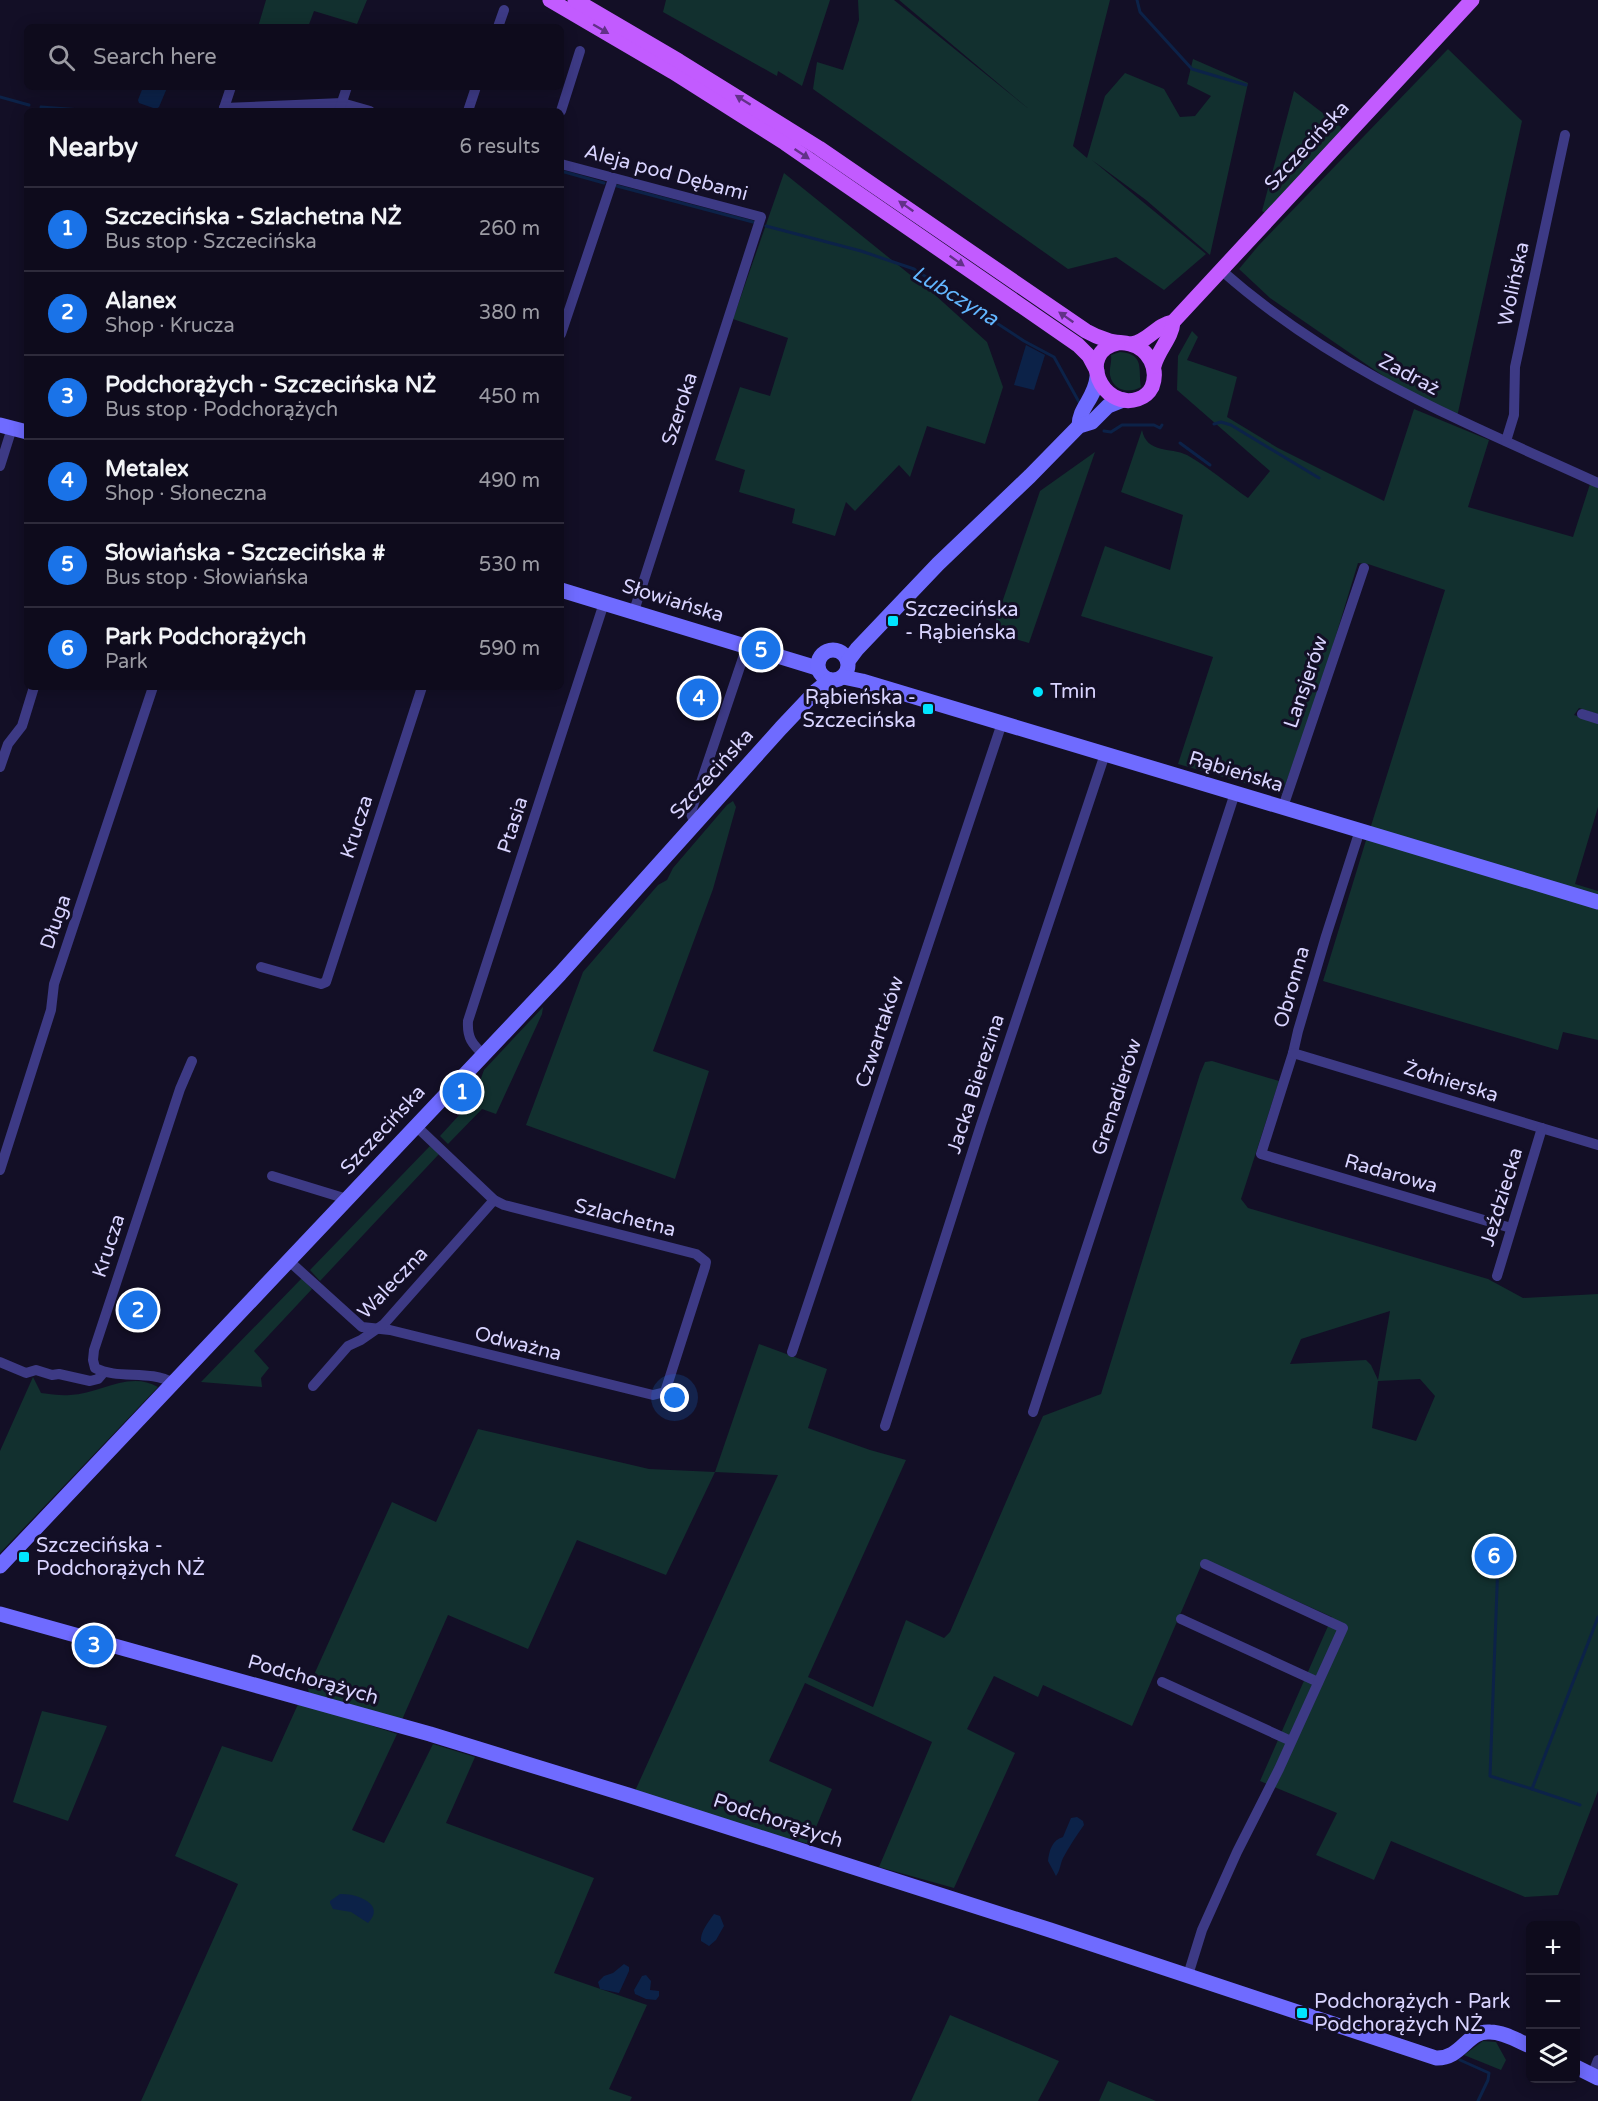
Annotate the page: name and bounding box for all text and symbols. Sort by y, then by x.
search box [24,24,564,90]
one-way arrow [593,24,609,35]
icon: search [45,41,78,74]
text: Search here [93,44,217,70]
one-way arrow [735,94,751,105]
street label: Szczecińska [1259,96,1355,196]
text: Nearby [48,132,138,163]
text: 6 results [460,135,540,159]
street label: Aleja pod Dębami [582,140,750,206]
one-way arrow [794,149,810,160]
one-way arrow [898,201,914,212]
text: Szczecińska - Szlachetna NŻ [105,204,402,230]
text: 1 [61,217,74,241]
text: 260 m [479,217,540,241]
text: Bus stop · Szczecińska [105,230,317,254]
street label: Wolińska [1493,240,1535,328]
one-way arrow [949,255,965,266]
water label: Lubczyna [908,261,1003,332]
text: Alanex [105,288,177,314]
text: 2 [61,301,74,325]
text: 380 m [479,301,540,325]
one-way arrow [1058,312,1074,323]
text: Shop · Krucza [105,314,235,338]
street label: Zadraż [1374,349,1444,401]
street label: Szeroka [657,370,703,448]
text: Podchorążych - Szczecińska NŻ [105,372,436,398]
text: 3 [61,385,74,409]
text: 450 m [479,385,540,409]
text: Bus stop · Podchorążych [105,398,338,422]
text: Metalex [105,456,189,482]
text: 4 [61,469,74,493]
text: 490 m [479,469,540,493]
text: Shop · Słoneczna [105,482,267,506]
text: Słowiańska - Szczecińska # [105,540,385,566]
text: 5 [61,553,74,577]
text: 530 m [479,553,540,577]
text: Bus stop · Słowiańska [105,566,308,590]
street label: Słowiańska [619,574,727,628]
place label: Szczecińska - Rąbieńska [905,598,1019,645]
marker: Szczecińska - Rąbieńska [886,614,900,628]
text: Park Podchorążych [105,624,306,650]
pin: 5 [742,628,780,672]
street label: Lansjerów [1279,632,1333,731]
text: 6 [61,637,74,661]
text: 590 m [479,637,540,661]
text: Park [105,650,148,674]
pin: 4 [680,676,718,720]
place label: Tmin [1050,680,1097,704]
marker: Tmin [1031,685,1045,699]
place label: Rąbieńska - Szczecińska [802,686,916,733]
marker: Rąbieńska - Szczecińska [921,702,935,716]
street label: Szczecińska [665,724,759,824]
street label: Rąbieńska [1186,746,1286,798]
street label: Krucza [336,792,378,862]
street label: Ptasia [493,794,533,856]
street label: Długa [35,892,77,952]
street label: Obronna [1269,943,1315,1031]
street label: Czwartaków [851,973,909,1091]
street label: Jacka Bierezina [942,1011,1010,1157]
street label: Grenadierów [1087,1035,1147,1158]
street label: Żołnierska [1401,1056,1501,1108]
pin: 1 [442,1070,482,1114]
street label: Szczecińska [335,1080,431,1180]
street label: Jeździecka [1476,1145,1528,1249]
street label: Radarowa [1342,1149,1440,1199]
street label: Szlachetna [572,1194,678,1242]
street label: Krucza [88,1211,130,1281]
street label: Waleczna [353,1242,433,1324]
pin: 2 [118,1288,158,1332]
street label: Odważna [472,1322,564,1366]
your location [660,1383,689,1412]
place label: Szczecińska - Podchorążych NŻ [36,1534,205,1581]
pin: 6 [1474,1534,1514,1578]
marker: Szczecińska - Podchorążych NŻ [17,1550,31,1564]
pin: 3 [74,1622,113,1668]
street label: Podchorążych [245,1650,381,1710]
street label: Podchorążych [710,1789,846,1853]
map controls [1526,1921,1580,2083]
button: + [1526,1921,1580,1975]
button: − [1526,1975,1580,2029]
place label: Podchorążych - Park Podchorążych NŻ [1314,1990,1510,2037]
marker: Podchorążych - Park Podchorążych NŻ [1295,2006,1309,2020]
button: layers [1526,2029,1580,2083]

